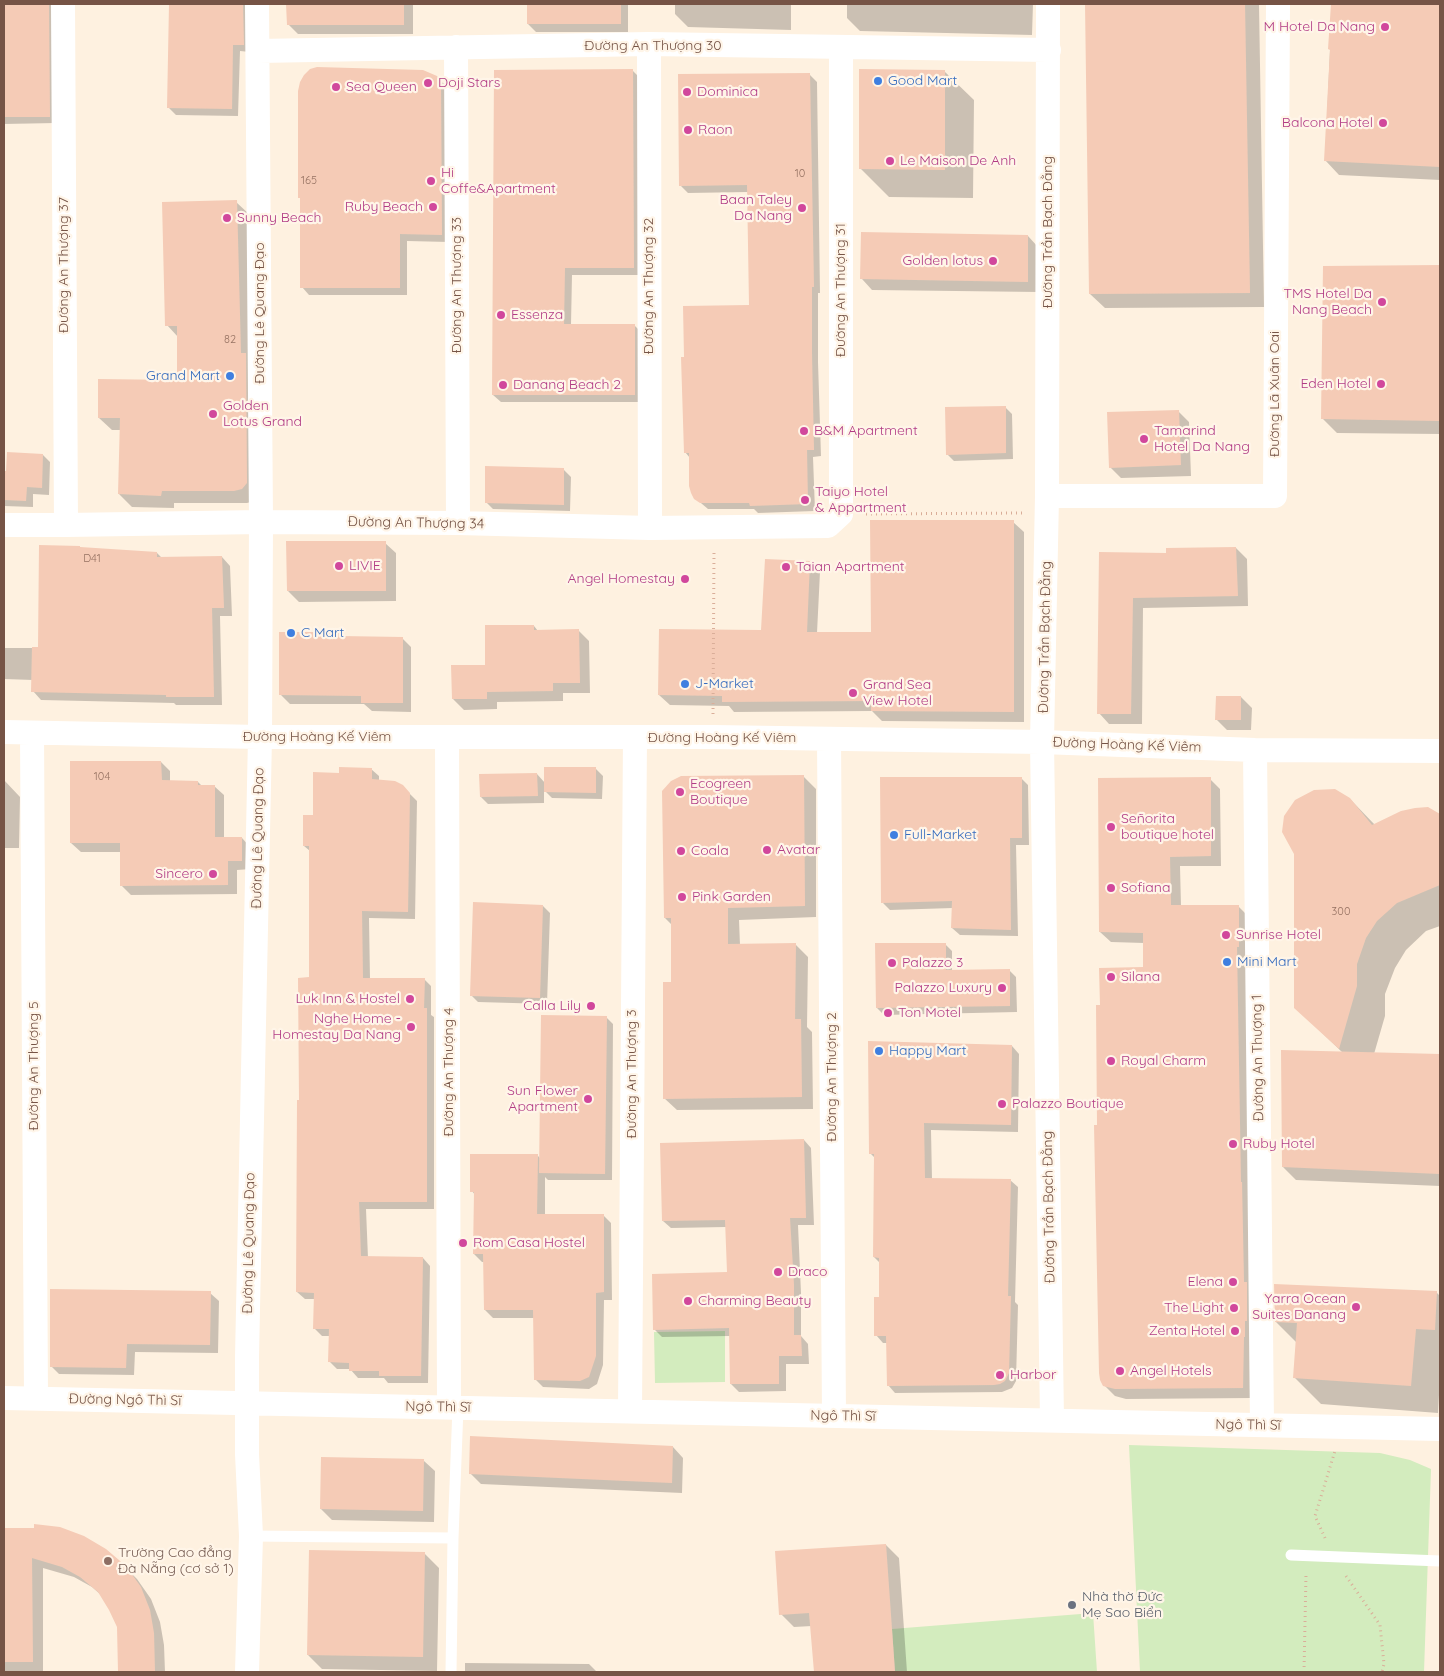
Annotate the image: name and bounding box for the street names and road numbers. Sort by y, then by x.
street label: Đường An Thượng 30 [584,38,722,54]
street label: Đường Trần Bạch Đằng [1040,156,1056,308]
street label: Đường An Thượng 37 [56,197,72,333]
street label: Đường An Thượng 33 [449,217,465,353]
street label: Đường An Thượng 32 [641,218,657,354]
street label: Đường An Thượng 31 [833,223,849,357]
street label: Đường Lê Quang Đạo [252,242,268,384]
street label: Đường Lã Xuân Oai [1267,331,1283,457]
street label: Đường An Thượng 34 [348,513,484,533]
street label: Đường Trần Bạch Đằng [1035,561,1055,713]
street label: Đường Hoàng Kế Viêm [243,729,391,745]
street label: Đường Hoàng Kế Viêm [648,730,796,746]
street label: Đường Hoàng Kế Viêm [1052,734,1202,756]
street label: Đường Lê Quang Đạo [248,767,268,909]
street label: Đường An Thượng 1 [1248,994,1268,1122]
street label: Đường An Thượng 5 [26,1001,42,1131]
street label: Đường An Thượng 4 [441,1008,457,1136]
street label: Đường An Thượng 3 [624,1010,640,1138]
street label: Đường An Thượng 2 [824,1012,840,1142]
street label: Đường Trần Bạch Đằng [1039,1131,1059,1283]
street label: Đường Lê Quang Đạo [239,1172,259,1314]
street label: Đường Ngô Thì Sĩ [69,1391,181,1409]
street label: Ngô Thì Sĩ [405,1398,471,1416]
street label: Ngô Thì Sĩ [810,1407,876,1425]
street label: Ngô Thì Sĩ [1215,1416,1281,1434]

